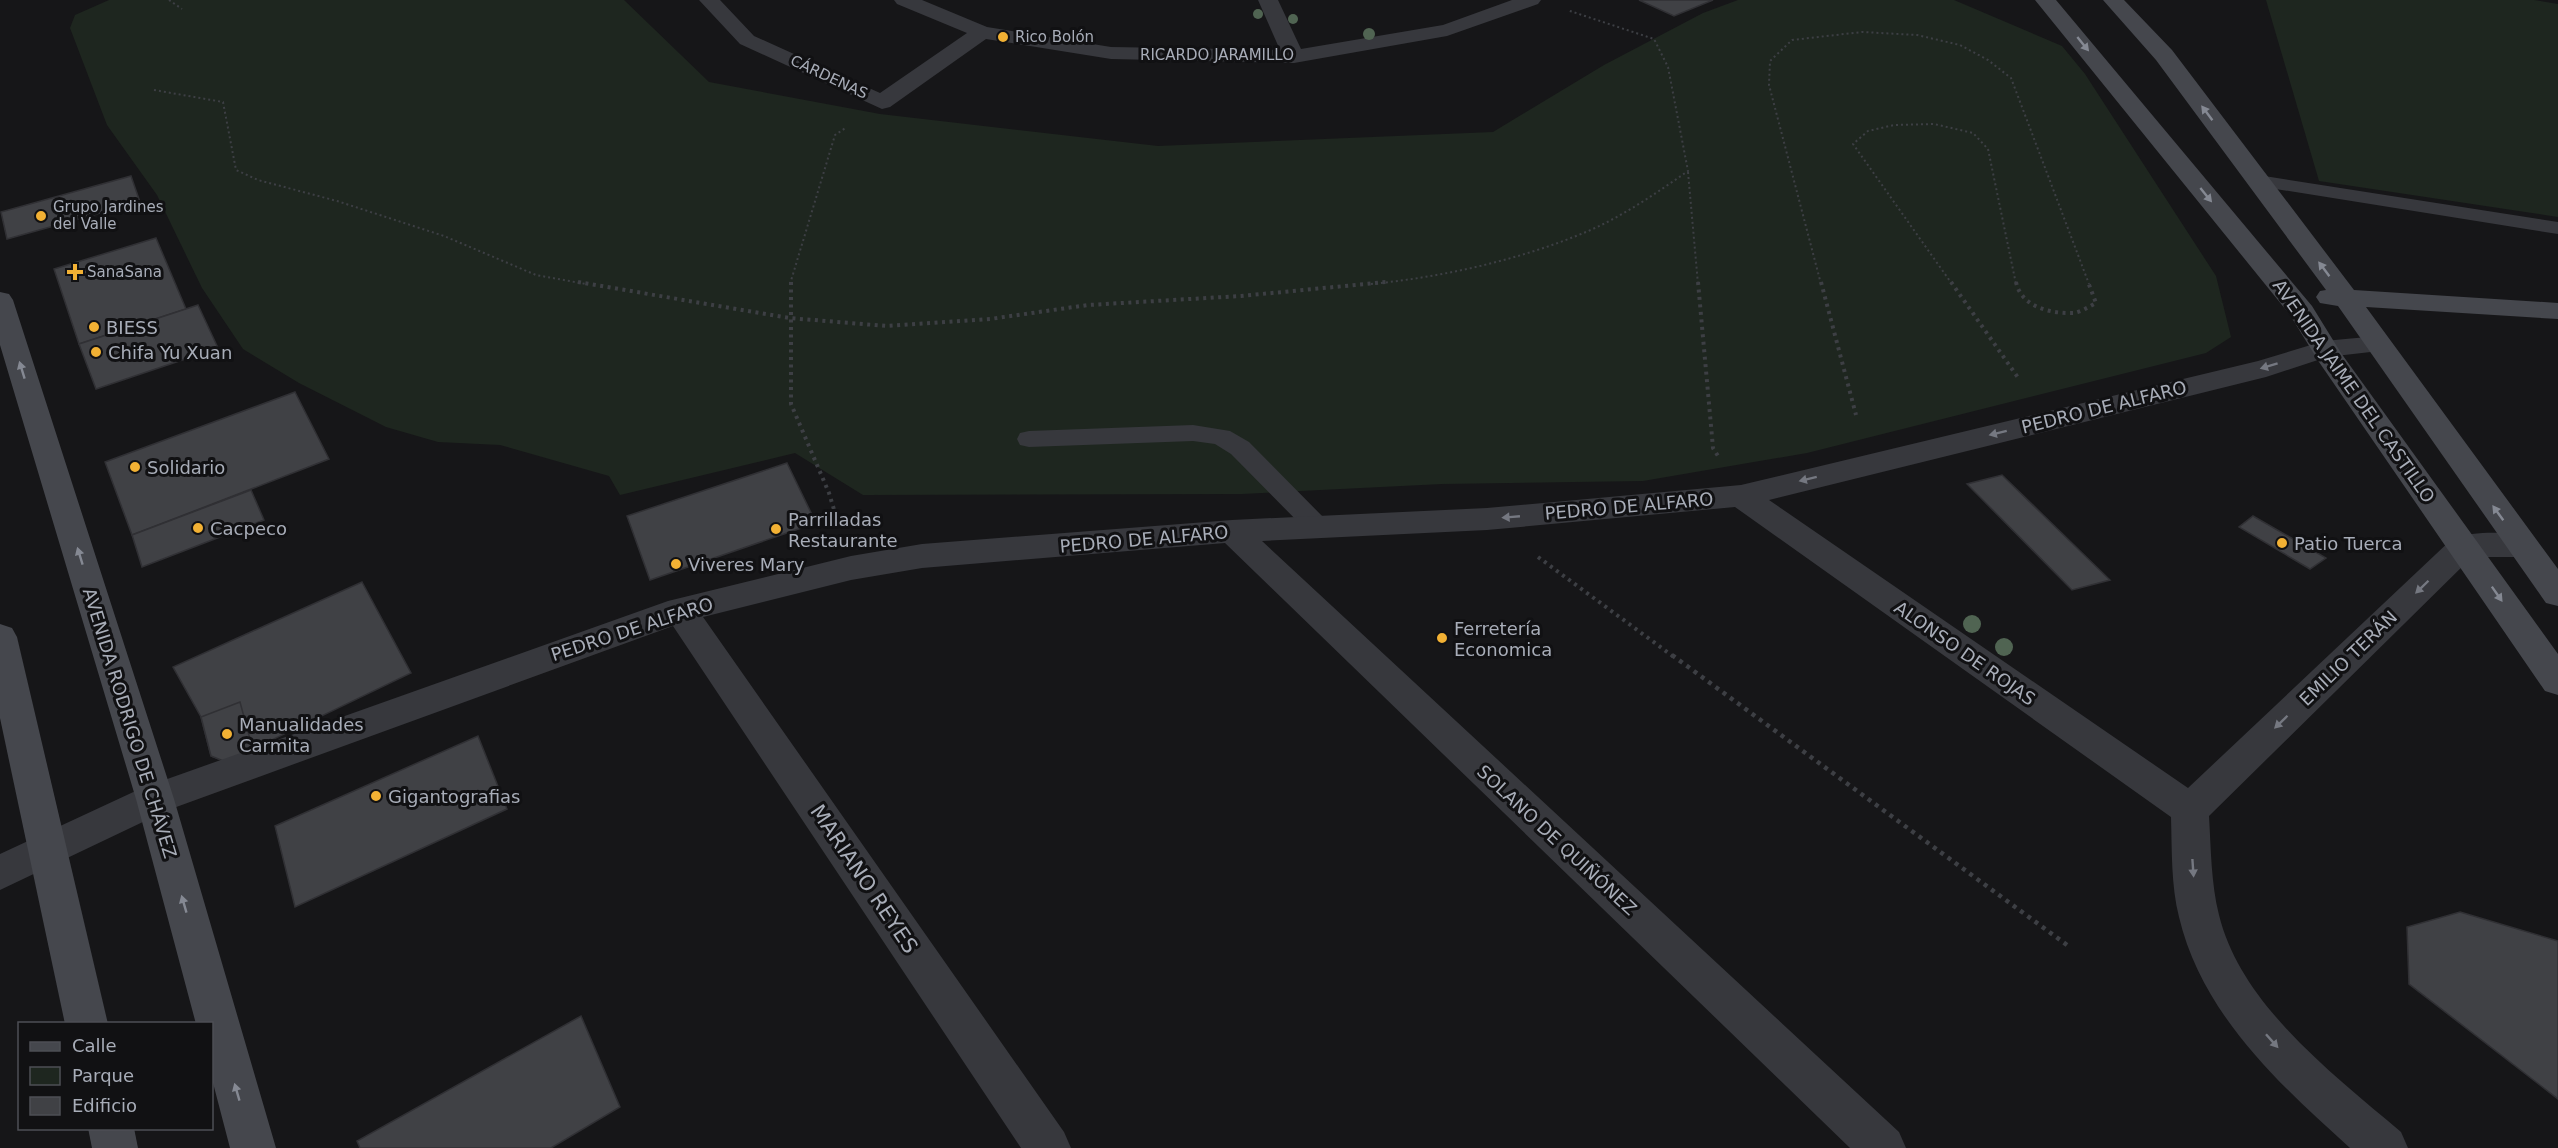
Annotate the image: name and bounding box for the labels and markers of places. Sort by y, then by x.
place label: Rico Bolón [1015,28,1094,46]
marker: Rico Bolón [996,30,1010,44]
place label: Grupo Jardines del Valle [53,198,164,233]
marker: Grupo Jardines del Valle [34,209,48,223]
place label: SanaSana [87,263,162,281]
marker: SanaSana [68,265,82,279]
place label: BIESS [106,317,158,338]
marker: BIESS [87,320,101,334]
place label: Chifa Yu Xuan [108,342,232,363]
marker: Chifa Yu Xuan [89,345,103,359]
place label: Solidario [147,457,225,478]
marker: Solidario [128,460,142,474]
place label: Parrilladas Restaurante [788,509,898,551]
place label: Cacpeco [210,518,287,539]
marker: Cacpeco [191,521,205,535]
marker: Parrilladas Restaurante [769,522,783,536]
place label: Patio Tuerca [2294,533,2403,554]
marker: Patio Tuerca [2275,536,2289,550]
place label: Viveres Mary [688,554,805,575]
marker: Viveres Mary [669,557,683,571]
place label: Ferretería Economica [1454,618,1552,660]
marker: Ferretería Economica [1435,631,1449,645]
place label: Manualidades Carmita [239,714,364,756]
marker: Manualidades Carmita [220,727,234,741]
place label: Gigantografias [388,786,521,807]
marker: Gigantografias [369,789,383,803]

